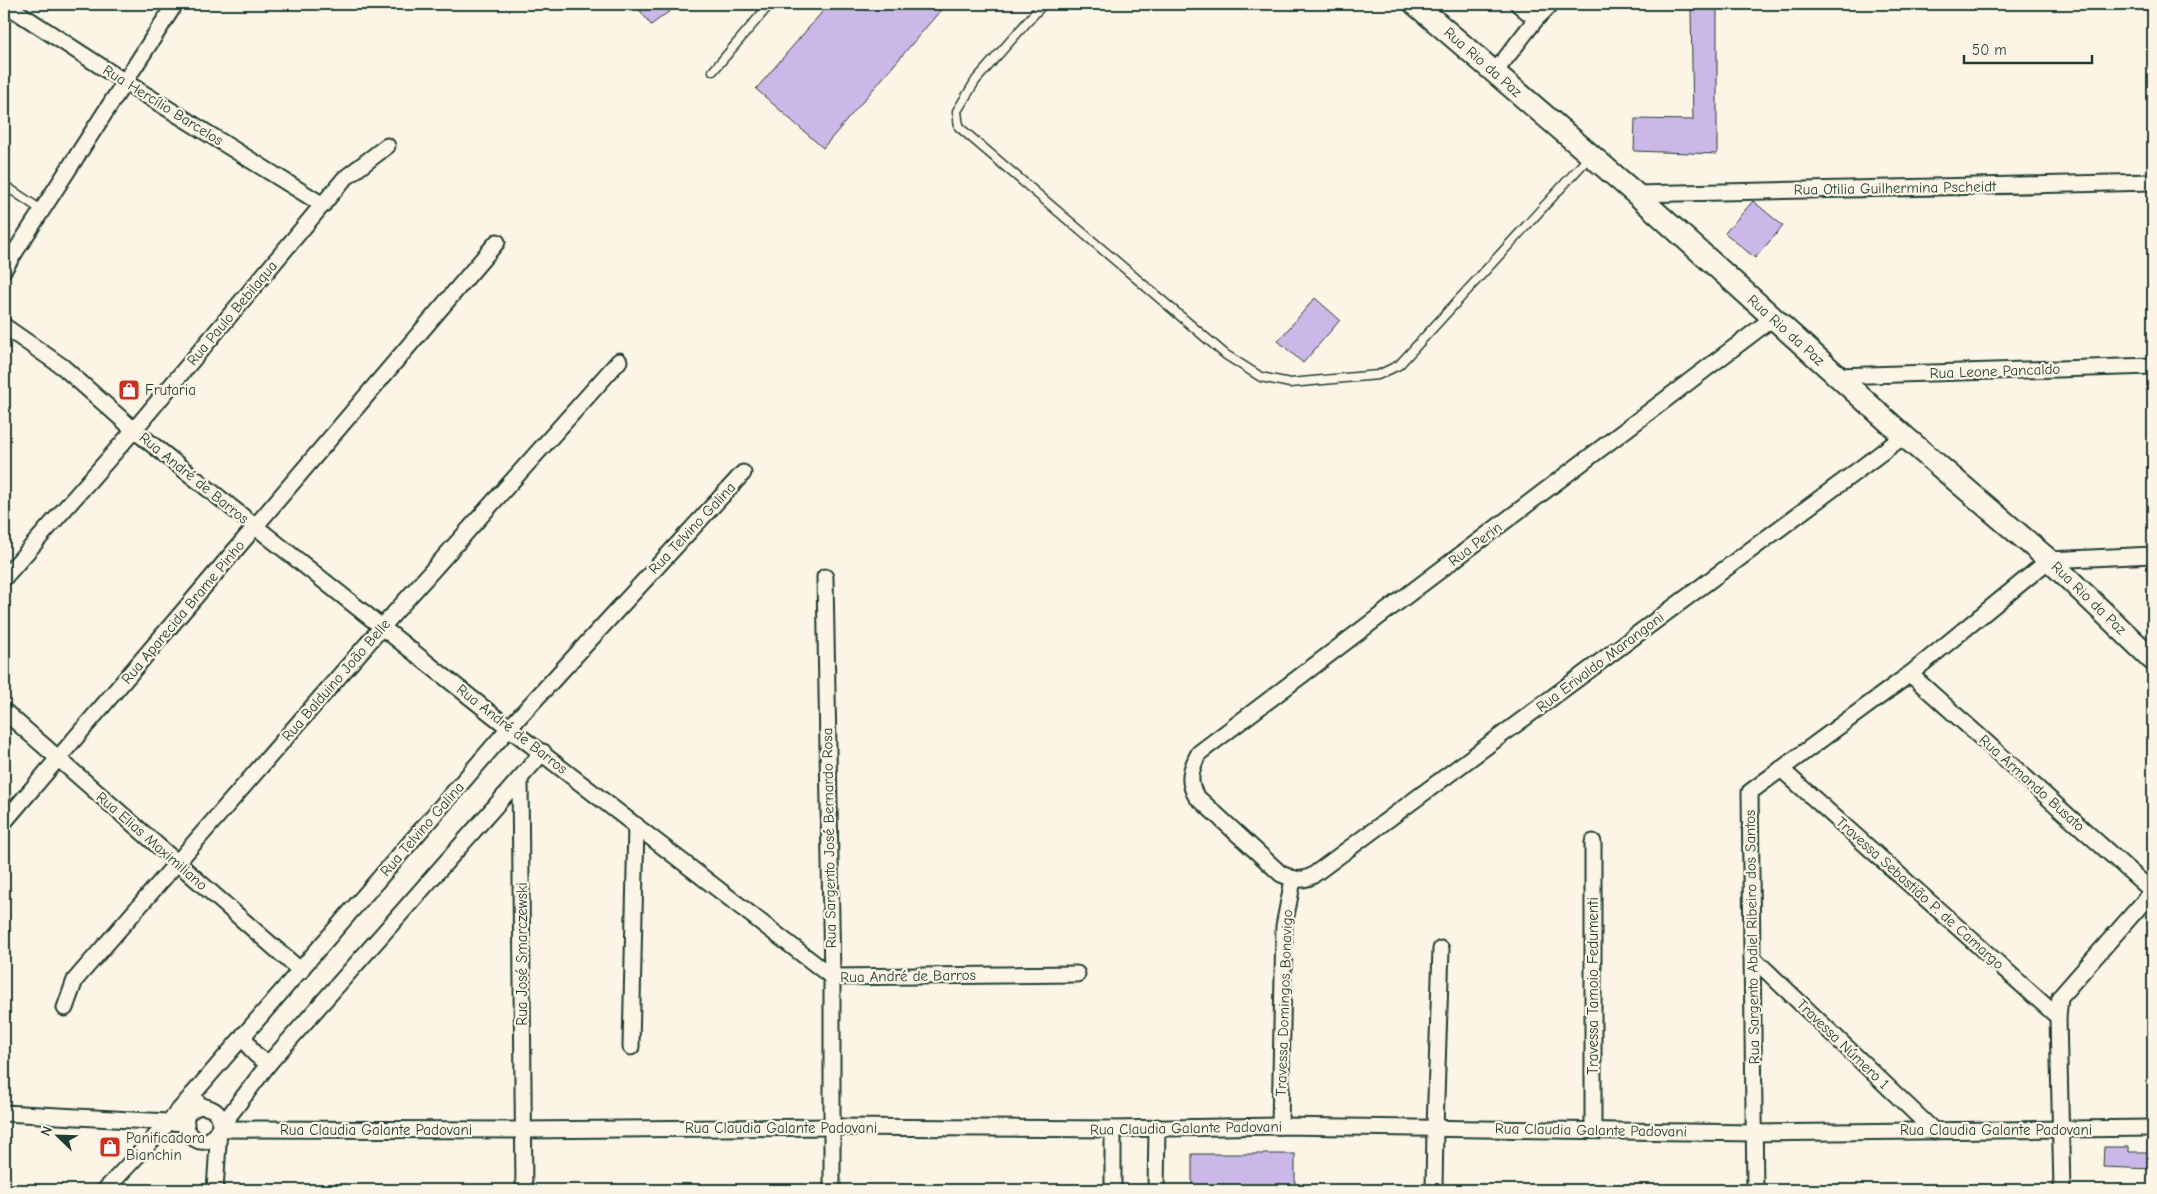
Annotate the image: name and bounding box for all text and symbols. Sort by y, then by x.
street label: Rua Rio da Paz [1440,23,1526,101]
scale bar [1964,32,2092,64]
text: 50 m [1972,41,2007,59]
street label: Rua Hercílio Barcelos [100,61,226,149]
street label: Rua Otilia Guilhermina Pscheidt [1794,177,1997,199]
street label: Rua Paulo Bebilaqua [183,257,281,369]
street label: Rua Rio da Paz [1744,291,1829,370]
street label: Rua Leone Pancaldo [1929,360,2061,382]
shop icon: Frutaria [117,378,141,402]
place label: Frutaria [145,381,196,399]
street label: Rua André de Barros [136,428,252,528]
street label: Rua Telvino Galina [645,478,739,578]
street label: Rua Perin [1445,518,1505,570]
street label: Rua Aparecida Brame Pinho [118,536,248,688]
street label: Rua Rio da Paz [2048,558,2131,639]
street label: Rua Erivaldo Marangoni [1533,608,1667,716]
street label: Rua Balduino João Belle [278,615,394,745]
street label: Rua André de Barros [453,680,571,778]
street label: Rua Sargento José Bernardo Rosa [818,728,840,948]
street label: Rua Armando Busato [1975,731,2089,835]
street label: Rua Telvino Galina [376,778,468,880]
street label: Rua Elias Maximiliano [93,788,211,894]
street label: Rua Sargento Abdiel Ribeiro dos Santos [1741,810,1763,1064]
street label: Travessa Sebastião P. de Camargo [1832,813,2008,973]
street label: Rua José Smarczewski [513,882,531,1026]
street label: Travessa Tamoio Fedumenti [1584,897,1602,1075]
street label: Travessa Domingos Bonavigo [1272,909,1296,1097]
street label: Rua André de Barros [840,966,976,986]
street label: Travessa Número 1 [1793,995,1893,1093]
north arrow [32,1112,82,1162]
street label: Rua Claudia Galante Padovani [1090,1117,1282,1139]
street label: Rua Claudia Galante Padovani [685,1119,877,1137]
street label: Rua Claudia Galante Padovani [1495,1119,1687,1141]
street label: Rua Claudia Galante Padovani [280,1121,472,1139]
street label: Rua Claudia Galante Padovani [1900,1121,2092,1139]
text: N [37,1124,56,1139]
place label: Panificadora Bianchin [126,1129,205,1164]
shop icon: Panificadora Bianchin [98,1135,122,1159]

